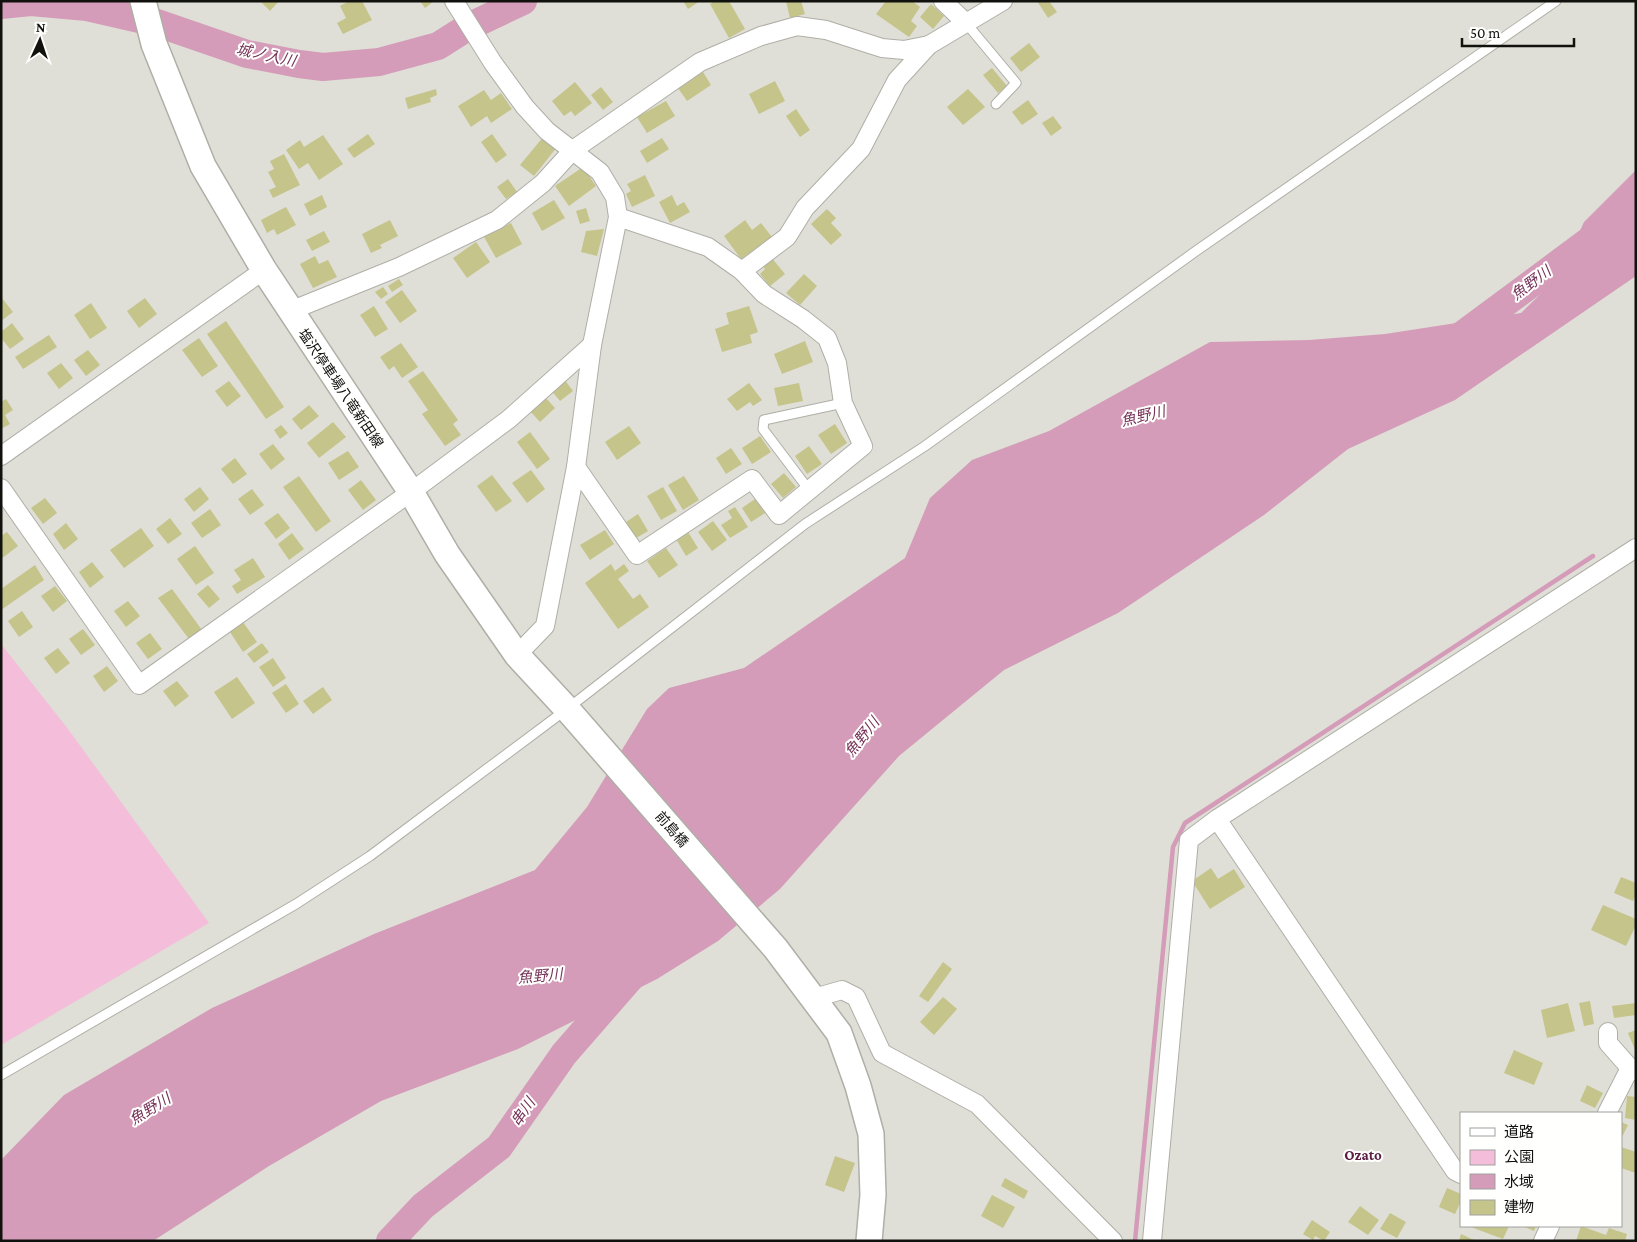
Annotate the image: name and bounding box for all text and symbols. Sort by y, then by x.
north arrow [15,15,65,65]
scale bar [1462,15,1574,47]
text: N [35,19,46,35]
text: 50 m [1470,25,1500,41]
water label: 城ノ入川 [235,41,299,69]
water label: 魚野川 [1508,262,1555,303]
street label: 塩沢停車場八竜新田線 [295,325,387,451]
water label: 魚野川 [1119,403,1169,429]
water label: 魚野川 [842,713,884,760]
street label: 前島橋 [652,808,692,850]
water label: 魚野川 [517,966,565,986]
water label: 魚野川 [127,1089,175,1128]
water label: 串川 [508,1093,539,1129]
legend [1460,1112,1622,1227]
text: 道路 [1504,1124,1534,1140]
district label: Ozato [1344,1147,1382,1163]
text: 公園 [1504,1149,1534,1165]
text: 水域 [1504,1174,1534,1190]
text: 建物 [1504,1199,1534,1215]

